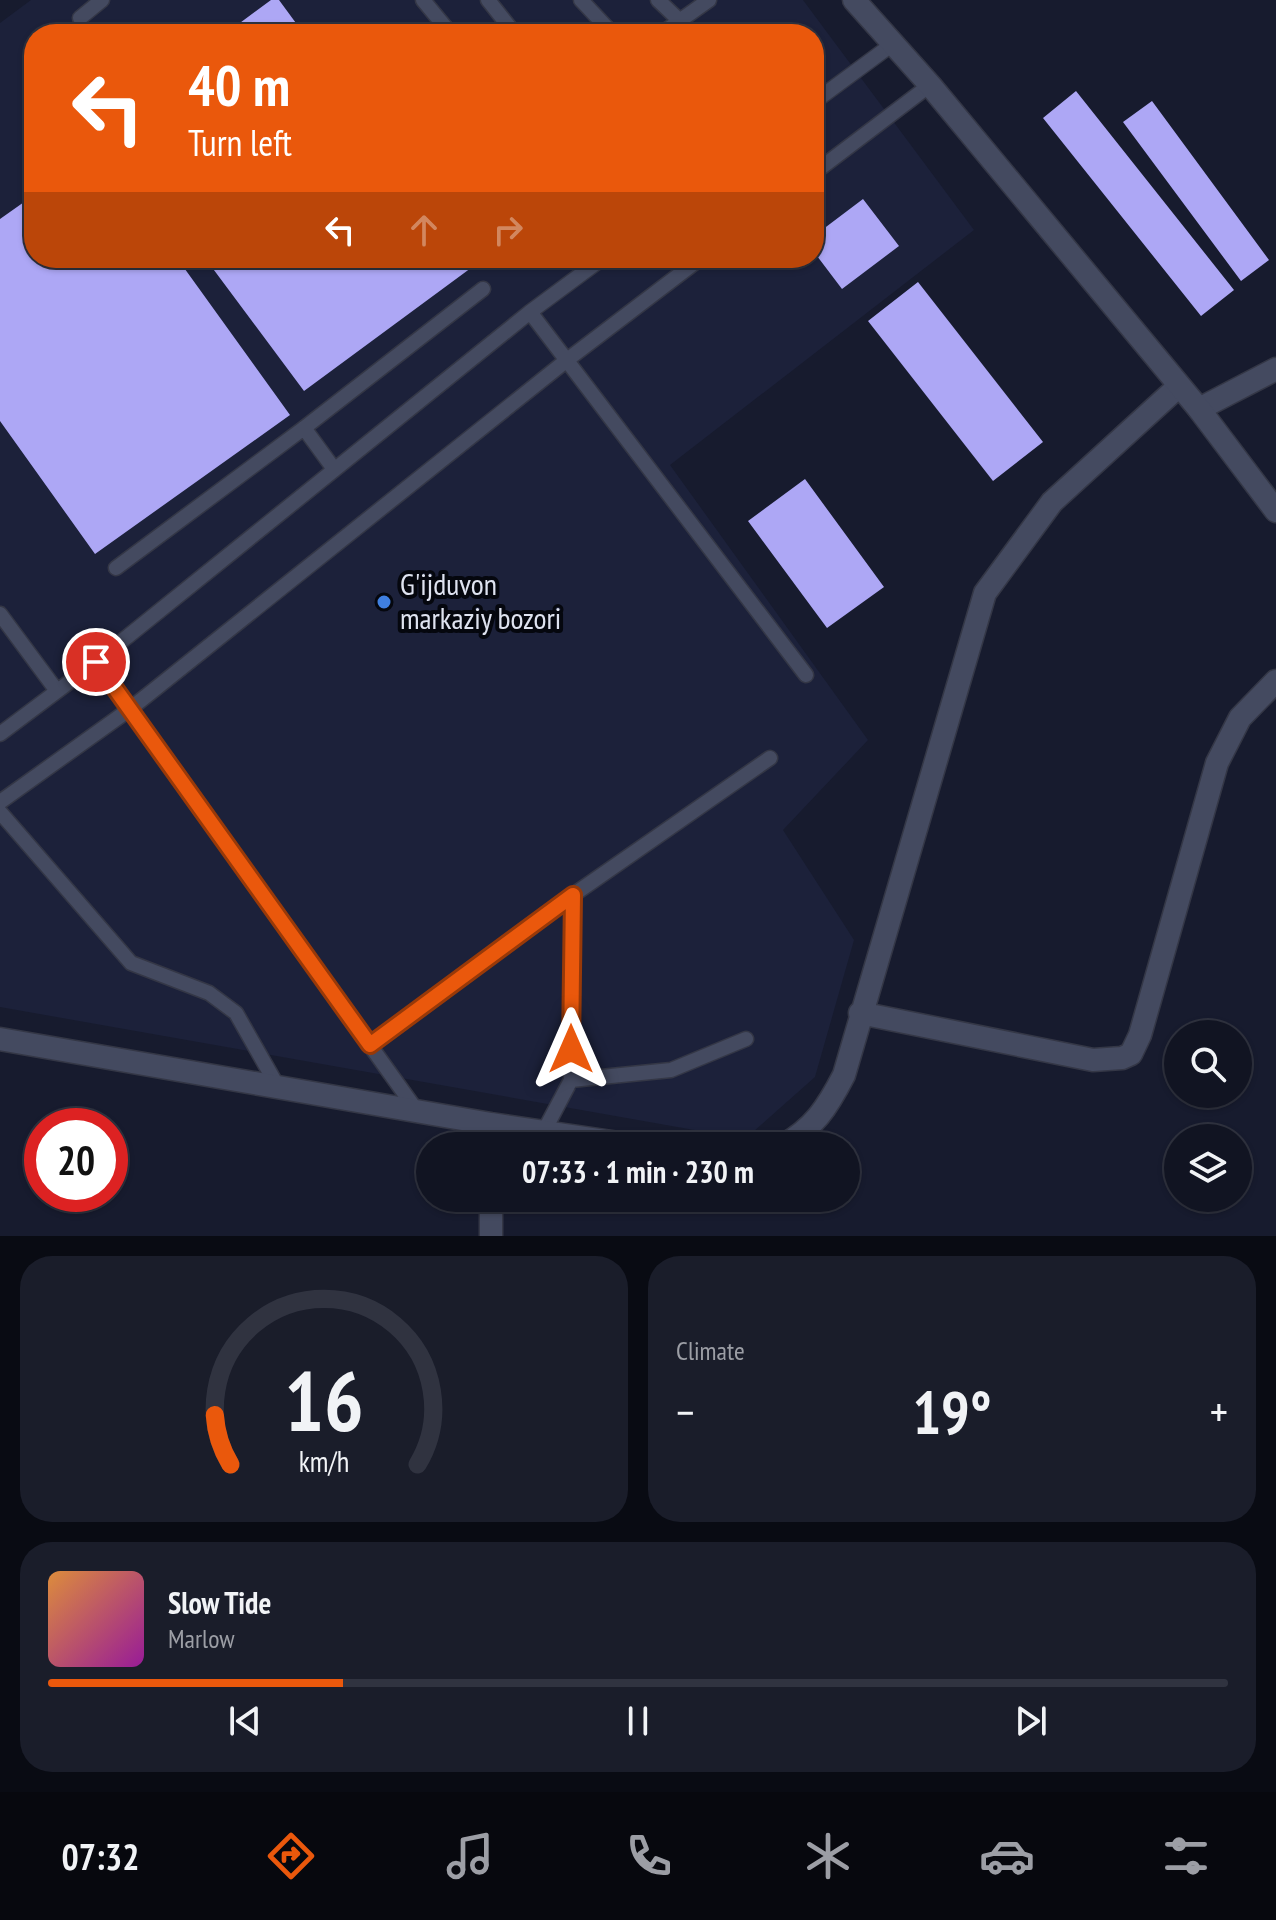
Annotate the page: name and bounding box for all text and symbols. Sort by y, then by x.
text: 40 m [188,49,290,121]
icon: left [56,56,160,160]
text: Turn left [188,119,292,166]
icon: left [318,208,362,252]
icon: ahead [402,208,446,252]
icon: right [486,208,530,252]
place label: G'ijduvon markaziy bozori [400,564,561,637]
marker: G'ijduvon markaziy bozori [375,593,393,611]
pin [62,628,130,696]
icon: arrive [74,640,118,684]
position arrow [529,1007,613,1091]
map controls [1164,1020,1252,1212]
button: search [1164,1020,1252,1108]
speed limit sign: 20 [24,1108,128,1212]
button: layers [1164,1124,1252,1212]
text: 07:33 · 1 min · 230 m [522,1152,754,1191]
text: Climate [676,1334,745,1367]
text: 16 [284,1346,364,1454]
text: 19° [912,1373,992,1451]
text: − [676,1383,694,1440]
text: + [1210,1383,1228,1440]
text: km/h [299,1443,349,1480]
text: Slow Tide [168,1583,271,1622]
text: Marlow [168,1622,234,1655]
icon: previous [223,1699,267,1743]
icon: pause [616,1699,660,1743]
icon: next [1009,1699,1053,1743]
icon: directions [263,1828,319,1884]
icon: music [442,1828,498,1884]
icon: phone [621,1828,677,1884]
icon: climate [800,1828,856,1884]
icon: car [979,1828,1035,1884]
icon: filters [1158,1828,1214,1884]
text: 07:32 [62,1833,139,1880]

